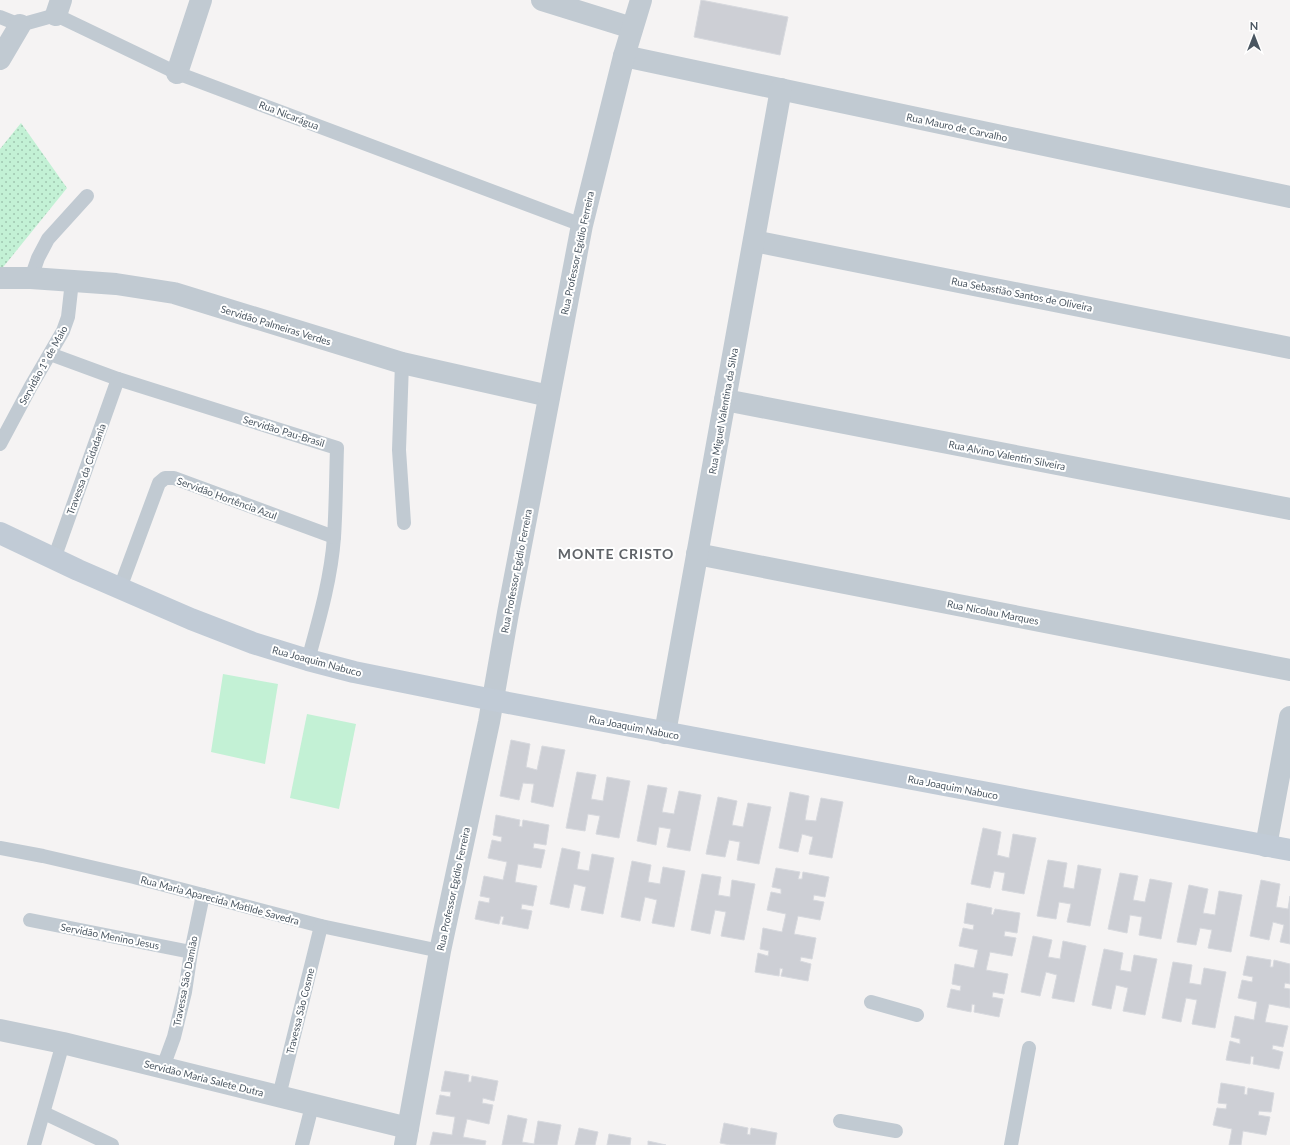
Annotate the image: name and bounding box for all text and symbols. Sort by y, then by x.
north arrow [1234,16,1274,56]
text: N [1250,19,1258,32]
street label: Rua Nicarágua [257,98,321,132]
street label: Rua Mauro de Carvalho [905,110,1009,144]
street label: Rua Professor Egídio Ferreira [558,190,596,316]
street label: Rua Sebastião Santos de Oliveira [950,274,1094,314]
street label: Servidão Palmeiras Verdes [219,302,333,348]
street label: Servidão 1º de Maio [16,323,70,407]
street label: Rua Miguel Valentina da Silva [706,347,740,475]
street label: Servidão Pau-Brasil [242,413,326,449]
street label: Travessa da Cidadania [64,422,108,516]
street label: Rua Alvino Valentin Silveira [948,438,1066,472]
street label: Servidão Hortência Azul [175,474,279,522]
street label: Rua Professor Egídio Ferreira [498,508,534,634]
district label: MONTE CRISTO [558,545,674,562]
street label: Rua Nicolau Marques [946,597,1040,627]
street label: Rua Joaquim Nabuco [271,643,363,679]
street label: Rua Joaquim Nabuco [588,712,681,742]
street label: Rua Joaquim Nabuco [907,772,1000,802]
street label: Rua Professor Egídio Ferreira [434,826,472,952]
street label: Rua Maria Aparecida Matilde Savedra [139,873,301,927]
street label: Servidão Menino Jesus [60,921,160,951]
street label: Travessa São Damião [170,934,200,1027]
street label: Travessa São Cosme [283,967,317,1055]
street label: Servidão Maria Salete Dutra [143,1057,265,1099]

